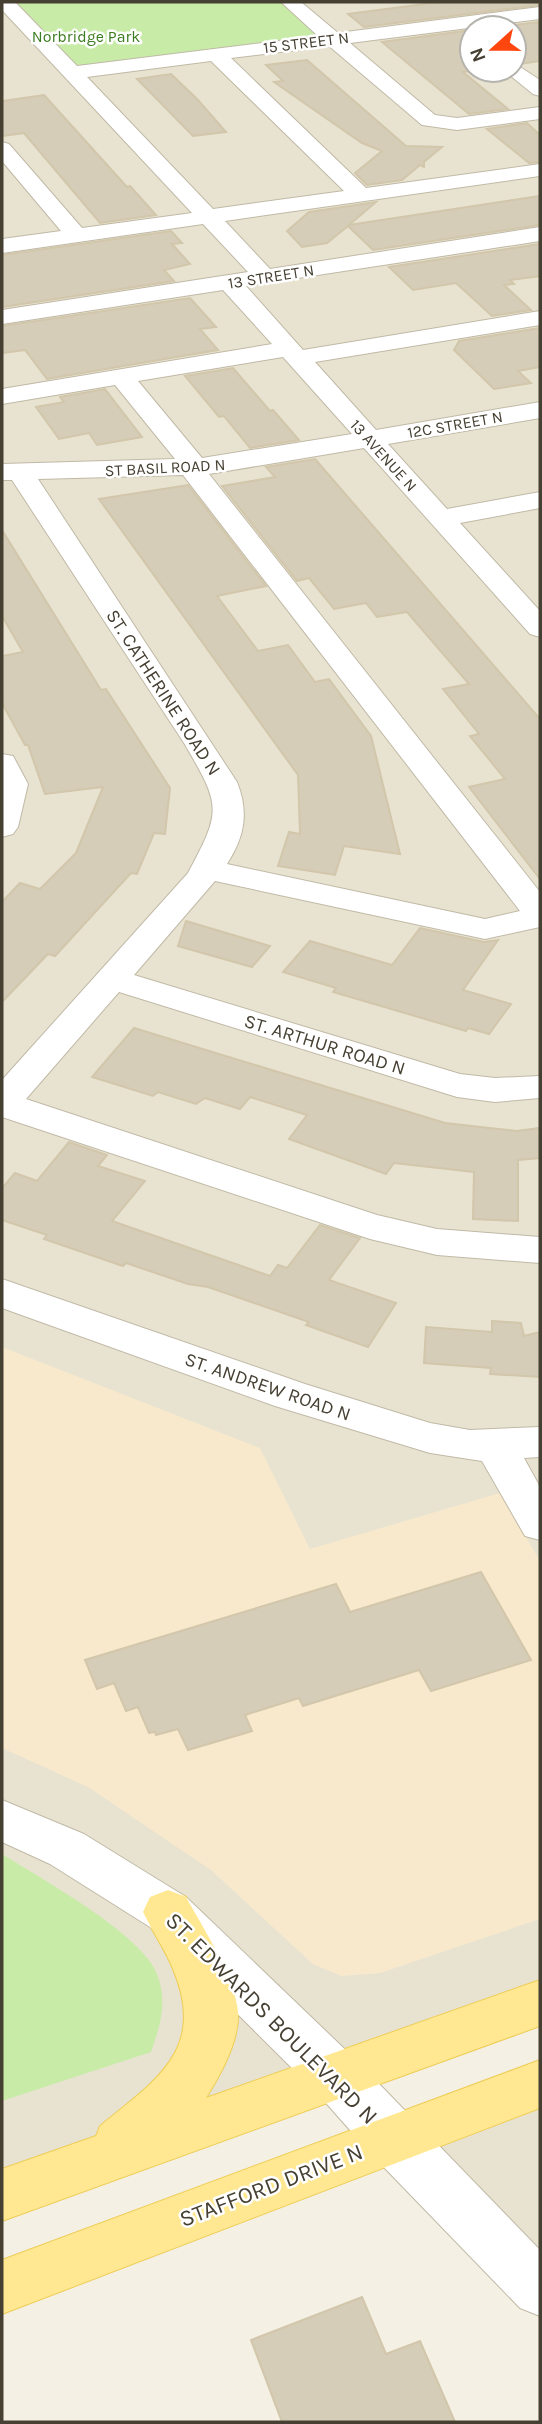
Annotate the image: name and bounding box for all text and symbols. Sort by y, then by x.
north arrow [458,14,528,84]
park label: Norbridge Park [32,27,140,46]
street label: 15 STREET N [262,28,350,57]
text: N [465,44,491,65]
street label: 13 STREET N [227,260,315,293]
street label: 12C STREET N [406,407,504,442]
street label: 13 AVENUE N [346,415,421,495]
street label: ST BASIL ROAD N [104,455,226,480]
street label: ST. CATHERINE ROAD N [101,605,225,780]
street label: ST. ARTHUR ROAD N [242,1010,408,1080]
street label: ST. ANDREW ROAD N [182,1348,354,1426]
street label: ST. EDWARDS BOULEVARD N [160,1907,383,2130]
street label: STAFFORD DRIVE N [176,2138,367,2233]

